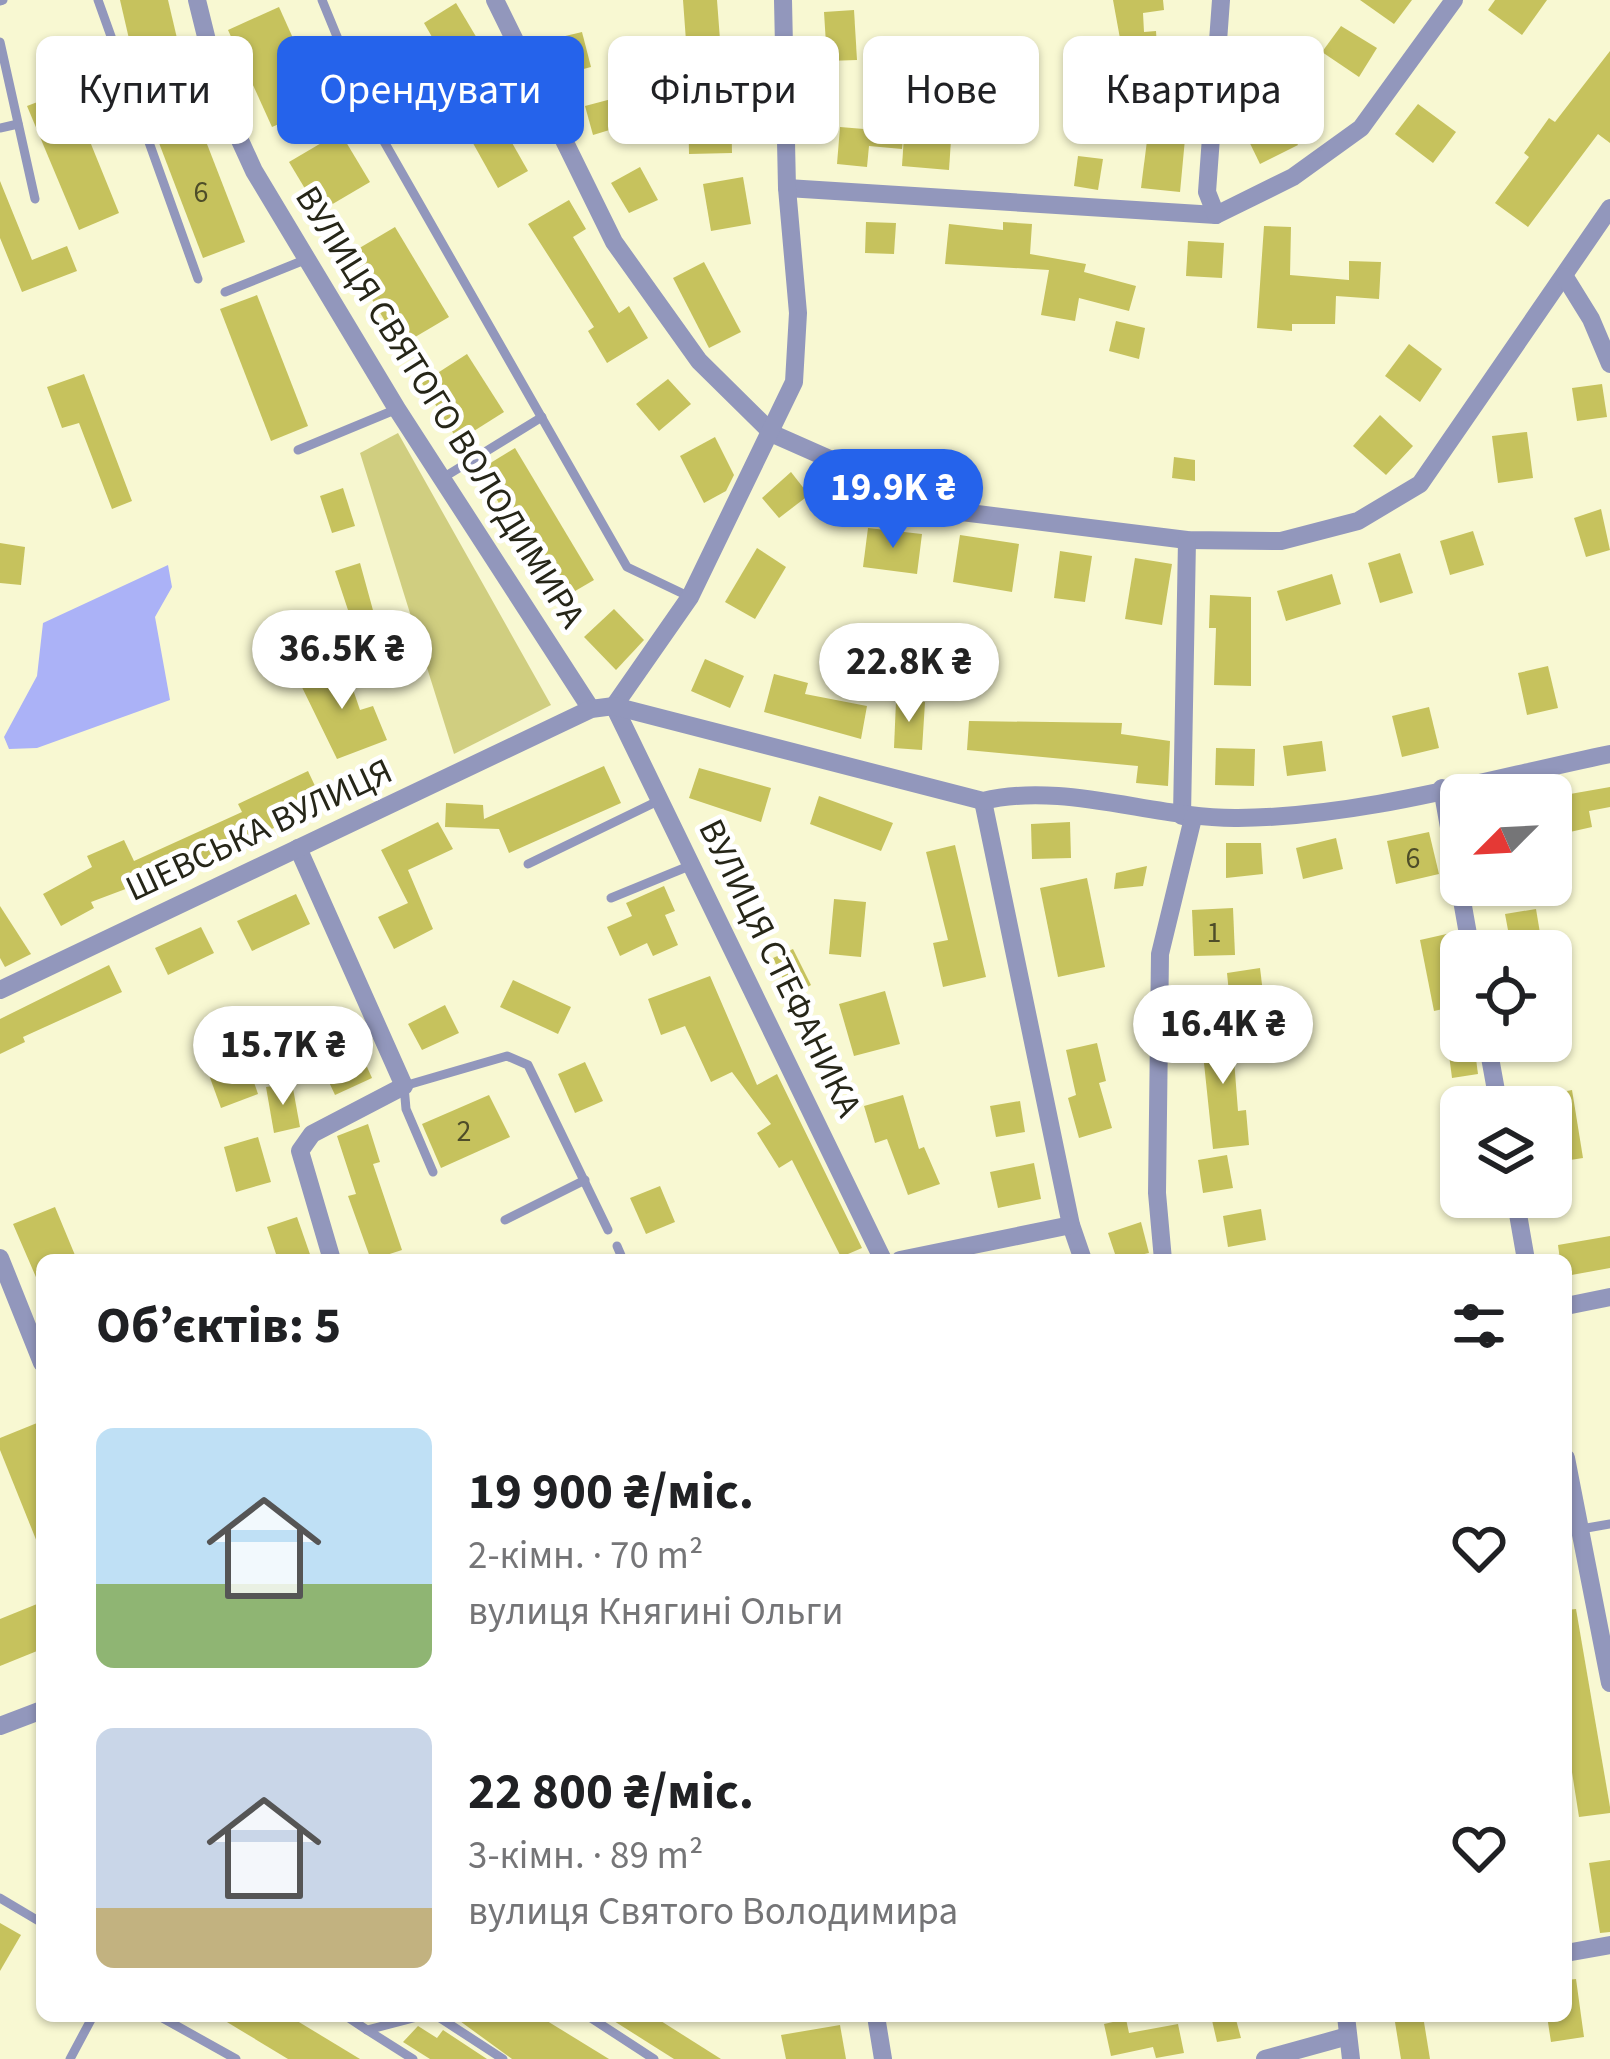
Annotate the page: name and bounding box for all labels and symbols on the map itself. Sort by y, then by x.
house number: 6 [194,171,208,214]
street label: ВУЛИЦЯ СВЯТОГО ВОЛОДИМИРА [283,176,598,638]
pin: 19.9K ₴ [782,449,1004,551]
pin: 36.5K ₴ [231,610,453,712]
pin: 22.8K ₴ [798,623,1020,725]
street label: ШЕВСЬКА ВУЛИЦЯ [117,746,401,914]
north arrow [1440,774,1572,906]
street label: ВУЛИЦЯ СТЕФАНИКА [686,811,874,1126]
house number: 6 [1406,837,1420,880]
house number: 1 [1207,911,1221,954]
pin: 16.4K ₴ [1112,985,1334,1087]
pin: 15.7K ₴ [172,1006,394,1108]
house number: 2 [457,1110,471,1153]

